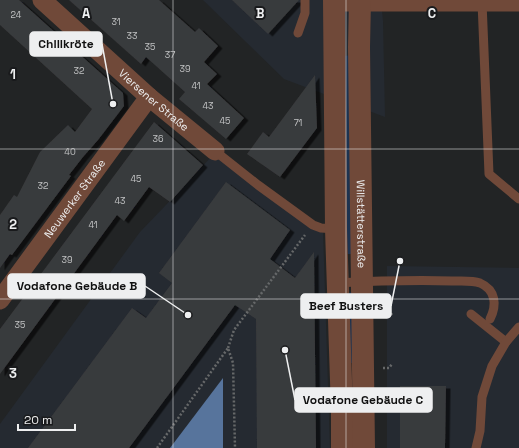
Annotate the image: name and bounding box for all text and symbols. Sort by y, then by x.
text: A [82,5,91,22]
text: B [256,5,265,22]
text: C [428,5,436,22]
house number: 24 [11,9,22,21]
house number: 31 [111,16,121,28]
house number: 33 [127,30,137,42]
callout: Chillkröte [30,32,102,56]
text: Chillkröte [38,36,94,52]
house number: 35 [145,41,155,53]
house number: 37 [165,49,175,61]
house number: 39 [180,63,190,75]
house number: 32 [74,65,84,77]
text: 1 [10,66,16,83]
street label: Viersener Straße [116,66,192,134]
house number: 41 [191,80,201,92]
house number: 43 [202,100,214,112]
house number: 45 [219,115,231,127]
house number: 71 [294,117,303,129]
house number: 36 [153,133,164,145]
house number: 40 [64,146,76,158]
street label: Neuwerker Straße [41,156,108,241]
house number: 45 [130,173,142,185]
house number: 32 [38,180,48,192]
street label: Willstätterstraße [354,180,369,268]
house number: 43 [114,195,126,207]
text: 2 [9,216,17,233]
house number: 41 [88,219,98,231]
house number: 39 [62,254,72,266]
callout: Vodafone Gebäude B [8,274,145,298]
text: Vodafone Gebäude B [17,278,137,294]
callout: Beef Busters [301,294,391,318]
text: Beef Busters [309,298,383,314]
house number: 35 [15,319,25,331]
text: 3 [9,365,17,382]
callout: Vodafone Gebäude C [295,388,432,412]
text: Vodafone Gebäude C [303,392,423,408]
scale bar [18,406,75,432]
text: 20 m [24,412,52,428]

